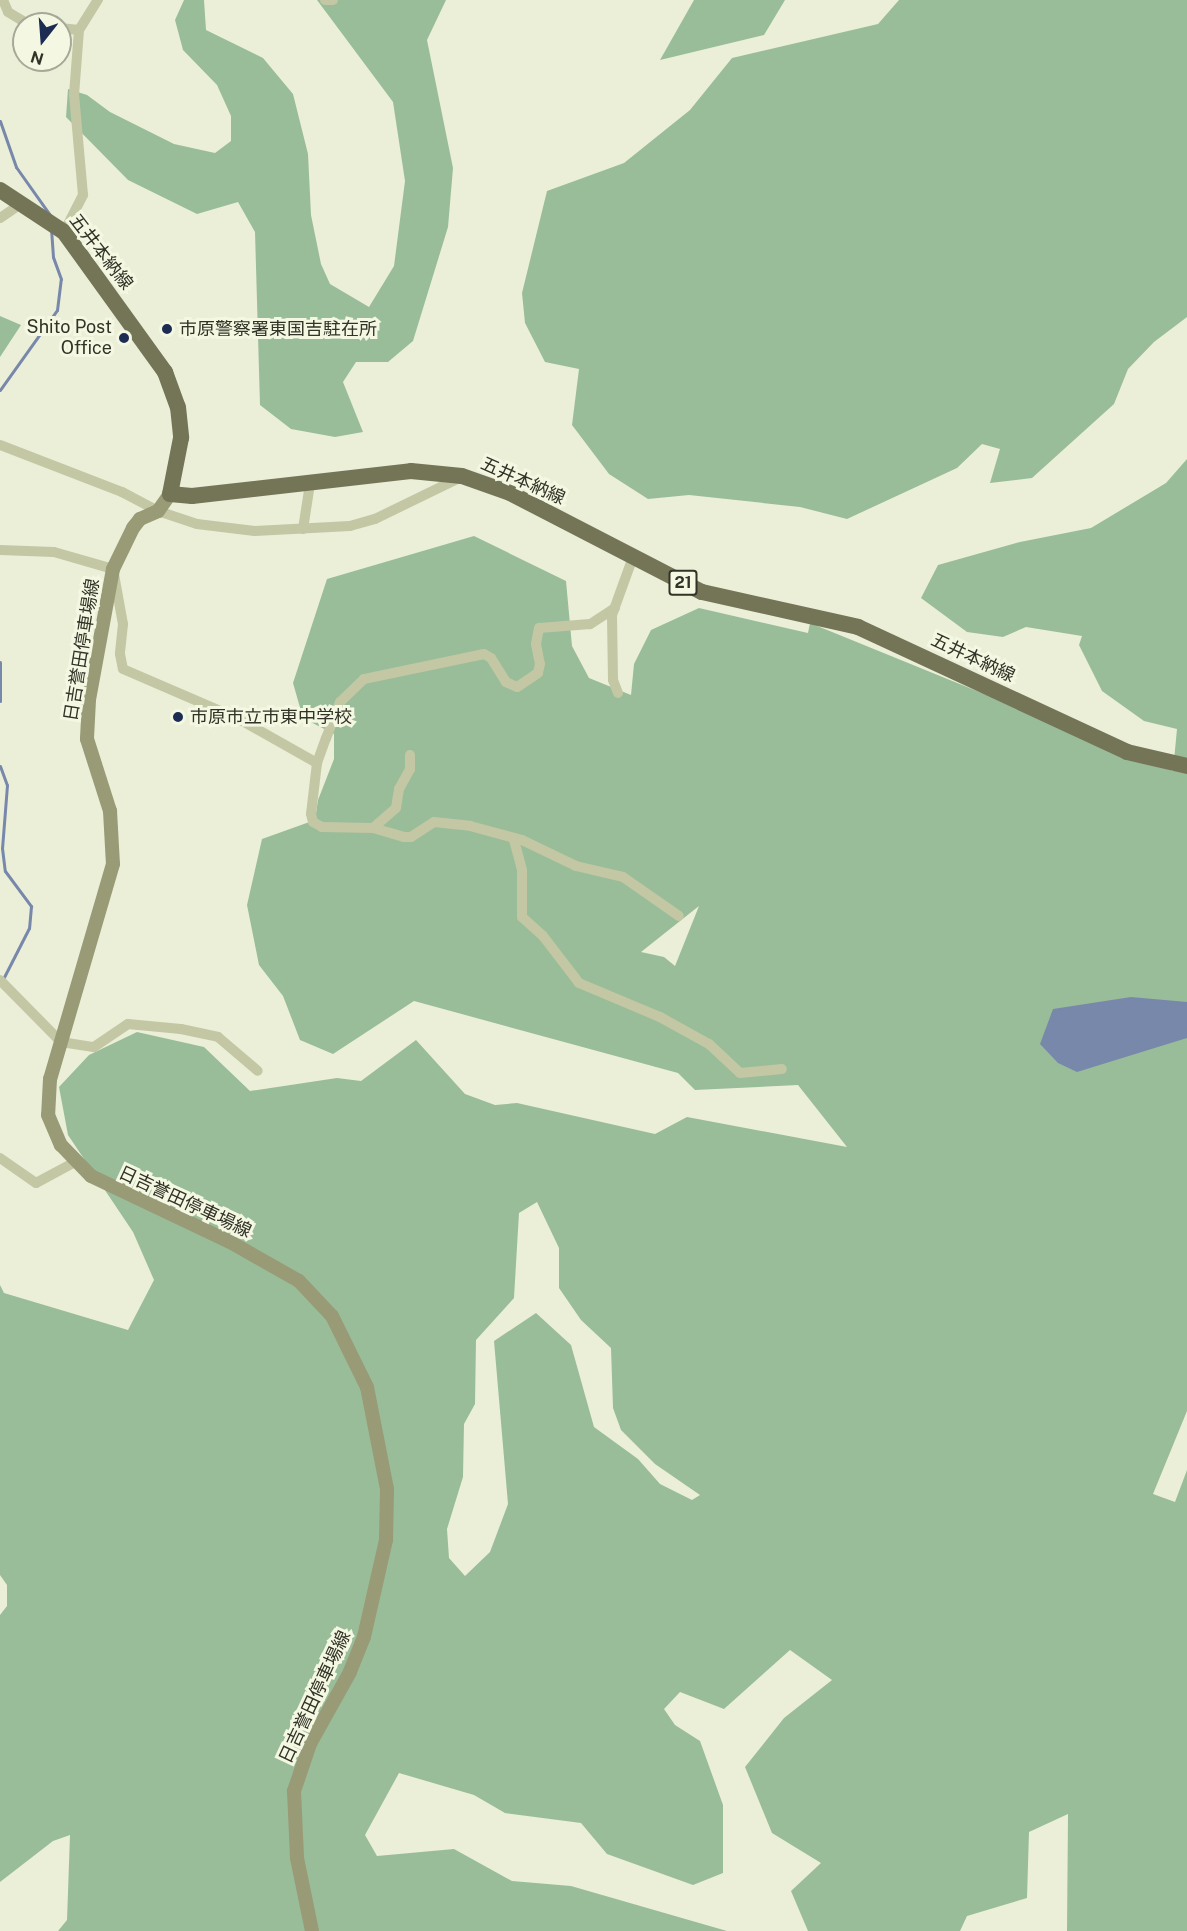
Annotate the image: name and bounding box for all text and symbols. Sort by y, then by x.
north arrow [12,12,72,72]
text: N [28,47,46,69]
street label: 五井本納線 [65,210,137,294]
place label: Shito Post Office [26,317,112,360]
place label: 市原警察署東国吉駐在所 [179,318,377,340]
marker: 市原警察署東国吉駐在所 [160,322,174,336]
marker: Shito Post Office [117,331,131,345]
street label: 五井本納線 [477,453,569,509]
road number: 21 [668,570,698,596]
street label: 日吉誉田停車場線 [60,577,104,723]
street label: 五井本納線 [928,629,1018,687]
place label: 市原市立市東中学校 [190,706,352,728]
marker: 市原市立市東中学校 [171,710,185,724]
street label: 日吉誉田停車場線 [115,1162,255,1242]
street label: 日吉誉田停車場線 [275,1627,355,1767]

